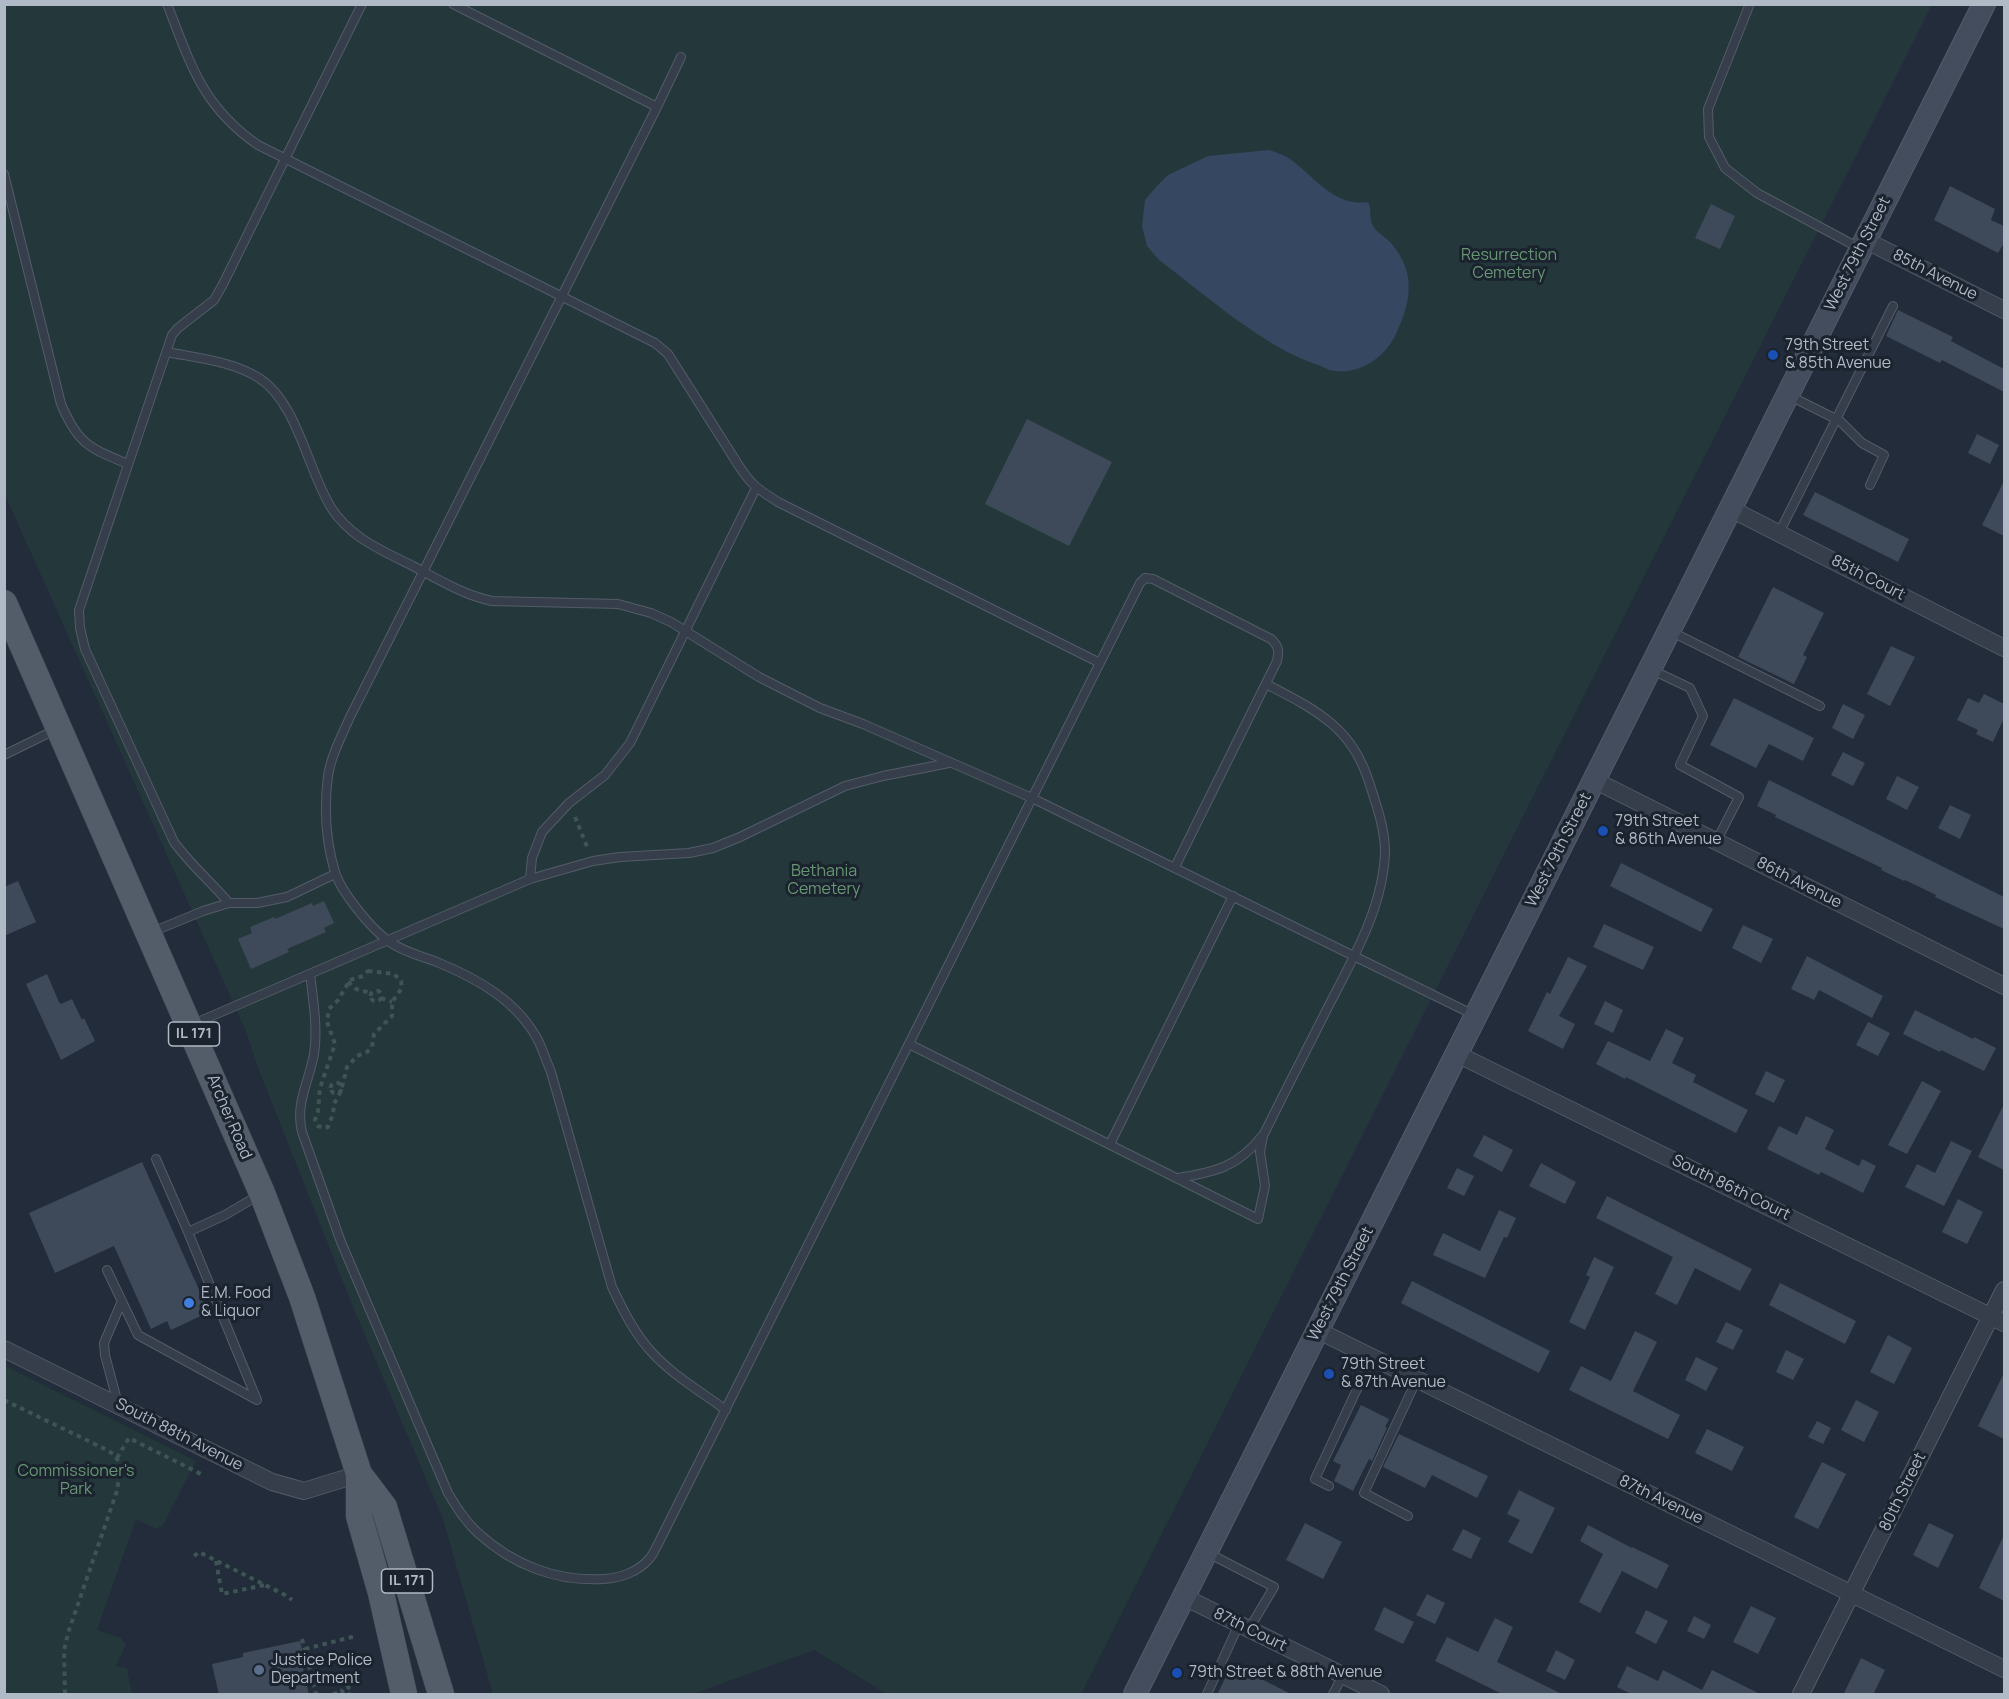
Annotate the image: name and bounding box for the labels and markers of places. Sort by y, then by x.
place label: 79th Street & 85th Avenue [1785,336,1891,374]
marker: 79th Street & 85th Avenue [1766,348,1780,362]
place label: 79th Street & 86th Avenue [1615,812,1722,850]
marker: 79th Street & 86th Avenue [1596,824,1610,838]
place label: E.M. Food & Liquor [201,1284,271,1322]
marker: E.M. Food & Liquor [182,1296,196,1310]
place label: 79th Street & 87th Avenue [1341,1355,1446,1393]
marker: 79th Street & 87th Avenue [1322,1367,1336,1381]
place label: Justice Police Department [271,1651,372,1689]
marker: Justice Police Department [252,1663,266,1677]
place label: 79th Street & 88th Avenue [1189,1663,1382,1683]
marker: 79th Street & 88th Avenue [1170,1666,1184,1680]

